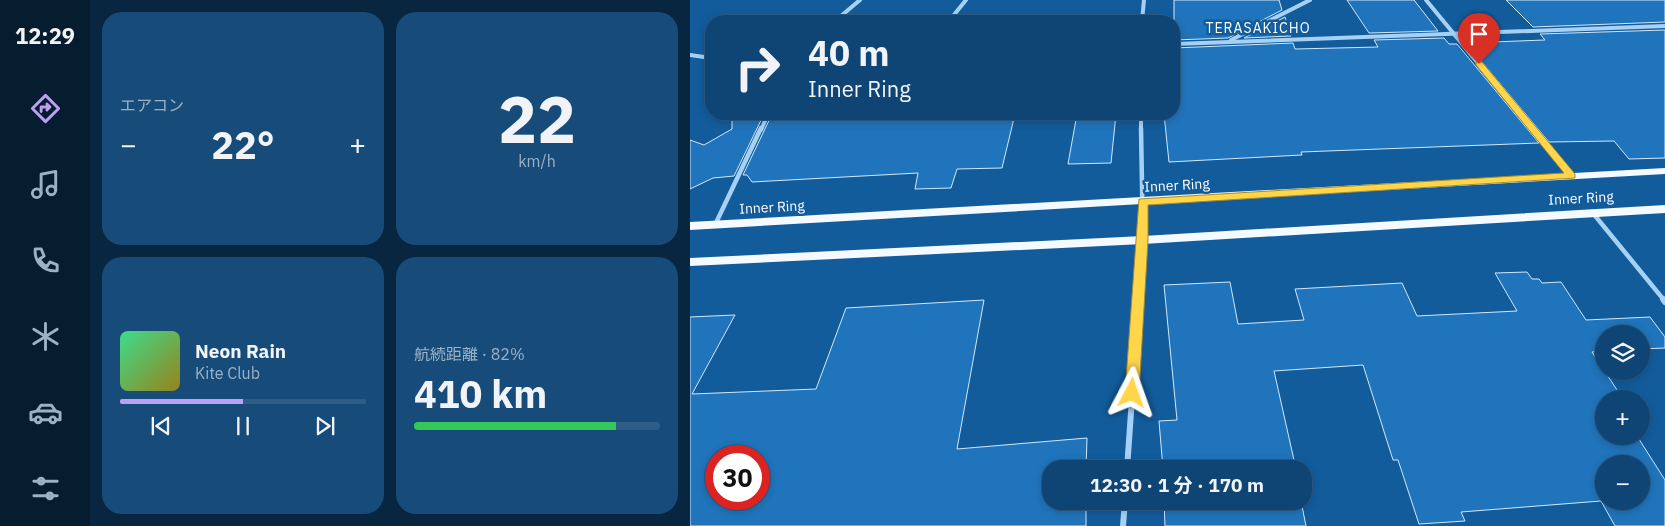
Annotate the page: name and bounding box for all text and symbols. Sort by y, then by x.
pin [1458,13,1500,64]
district label: TERASAKICHO [1205,19,1311,37]
icon: arrive [1465,20,1493,48]
text: 12:29 [15,21,75,50]
text: 40 m [808,30,890,76]
icon: right [725,35,790,100]
text: Inner Ring [808,74,911,103]
text: 22 [498,76,576,161]
icon: directions [28,91,63,126]
text: エアコン [120,95,184,115]
text: 22° [211,120,275,169]
text: − [120,126,137,163]
text: + [349,126,366,163]
text: km/h [518,151,556,171]
icon: music [28,167,63,202]
street label: Inner Ring [1144,174,1211,196]
street label: Inner Ring [1548,187,1615,209]
street label: Inner Ring [739,196,806,218]
icon: phone [28,243,63,278]
icon: climate [28,319,63,354]
map controls [1595,325,1650,510]
button: layers [1595,325,1650,380]
text: Neon Rain [195,339,286,363]
text: 航続距離 · 82% [414,344,525,364]
text: Kite Club [195,363,260,383]
position arrow [1105,366,1157,418]
text: 410 km [414,369,547,418]
button: + [1595,390,1650,445]
icon: car [28,395,63,430]
icon: previous [147,412,175,440]
icon: pause [229,412,257,440]
icon: next [311,412,339,440]
speed limit sign: 30 [705,445,770,510]
button: − [1595,455,1650,510]
icon: filters [28,471,63,506]
text: 12:30 · 1 分 · 170 m [1090,473,1264,497]

